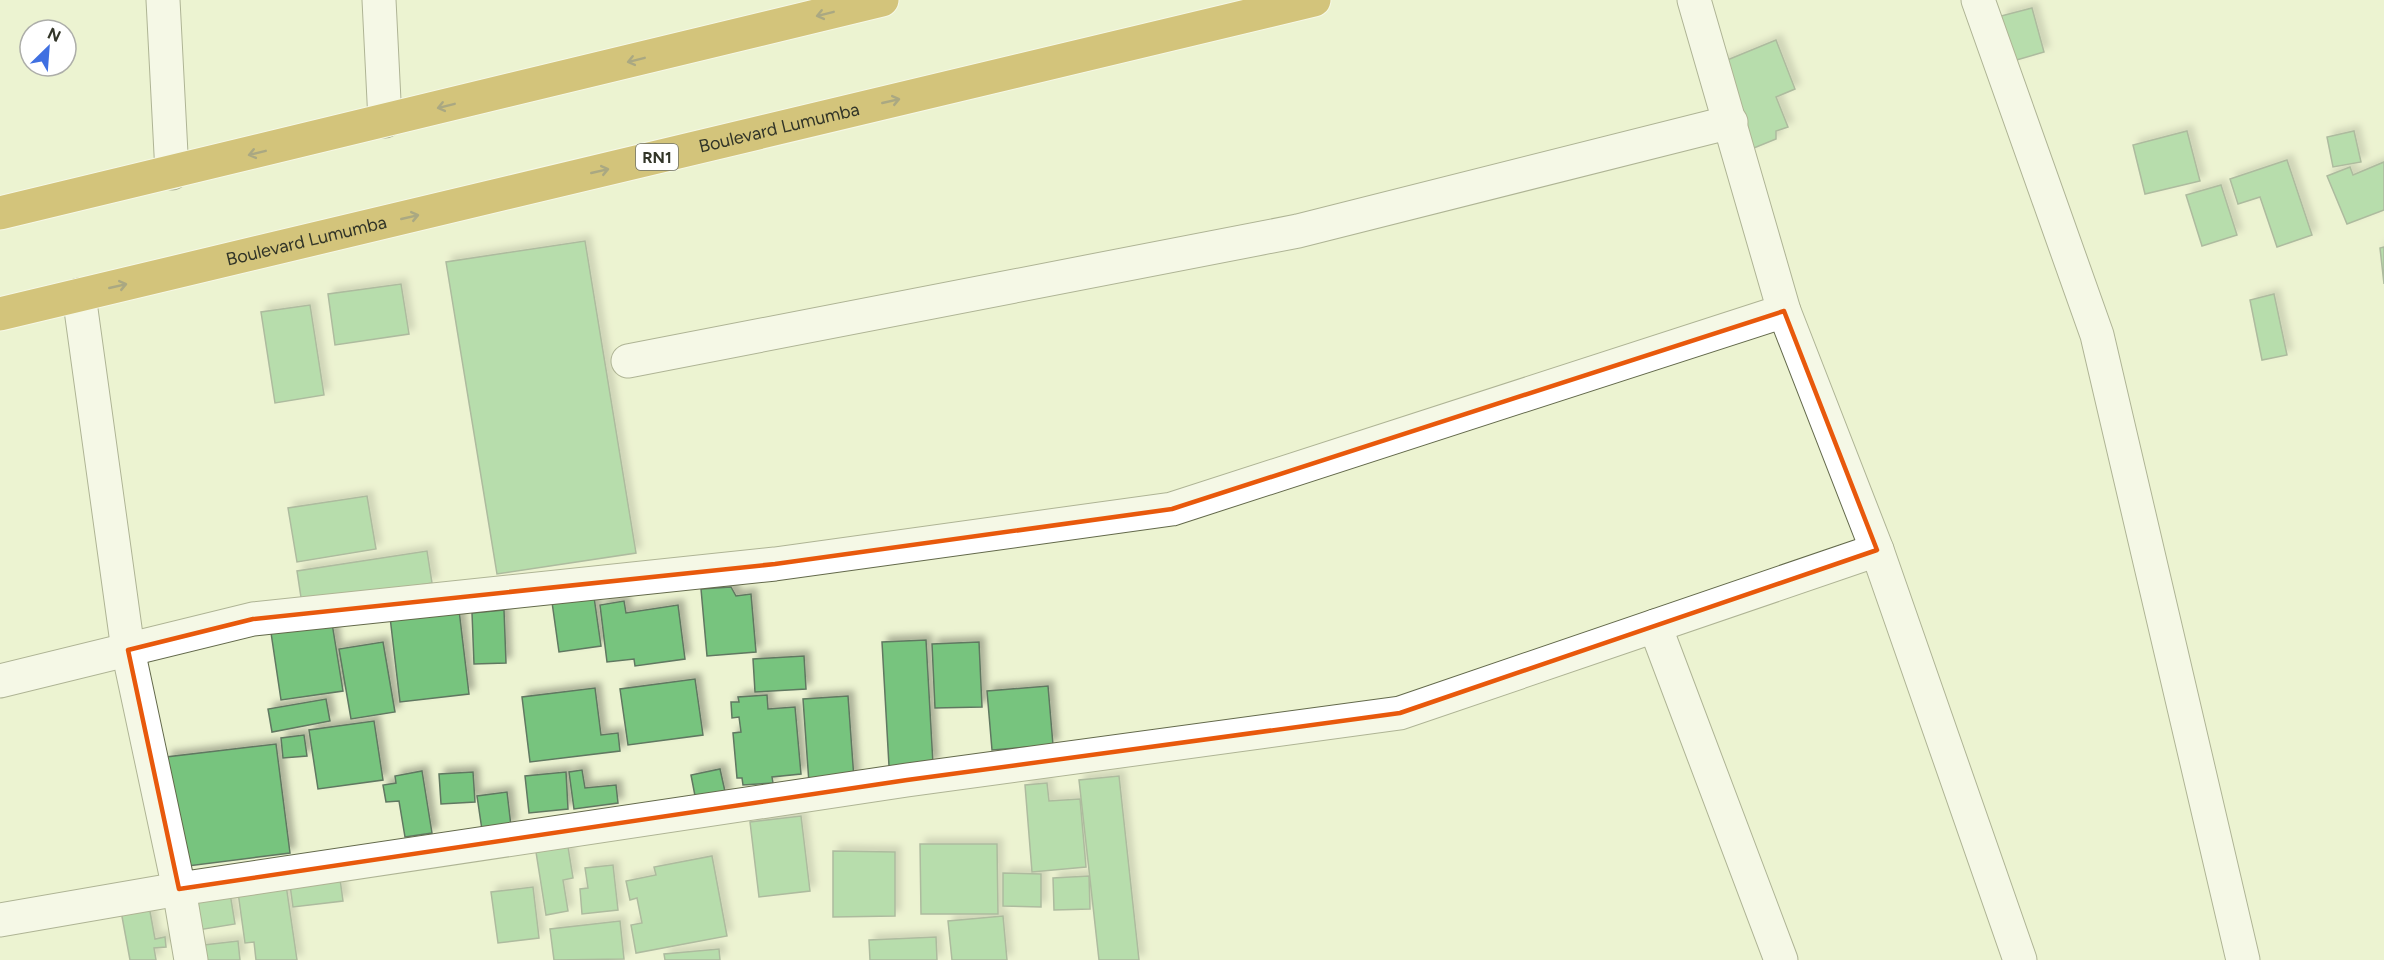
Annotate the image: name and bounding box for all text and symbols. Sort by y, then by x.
one-way arrow [816,8,835,20]
north arrow [18,18,78,78]
text: N [45,24,64,46]
one-way arrow [627,55,646,67]
one-way arrow [882,95,901,107]
street label: Boulevard Lumumba [697,98,862,158]
one-way arrow [437,101,456,113]
road number: RN1 [636,144,678,170]
one-way arrow [248,147,267,159]
one-way arrow [590,165,609,177]
one-way arrow [400,210,419,222]
street label: Boulevard Lumumba [224,211,389,271]
one-way arrow [108,280,127,291]

